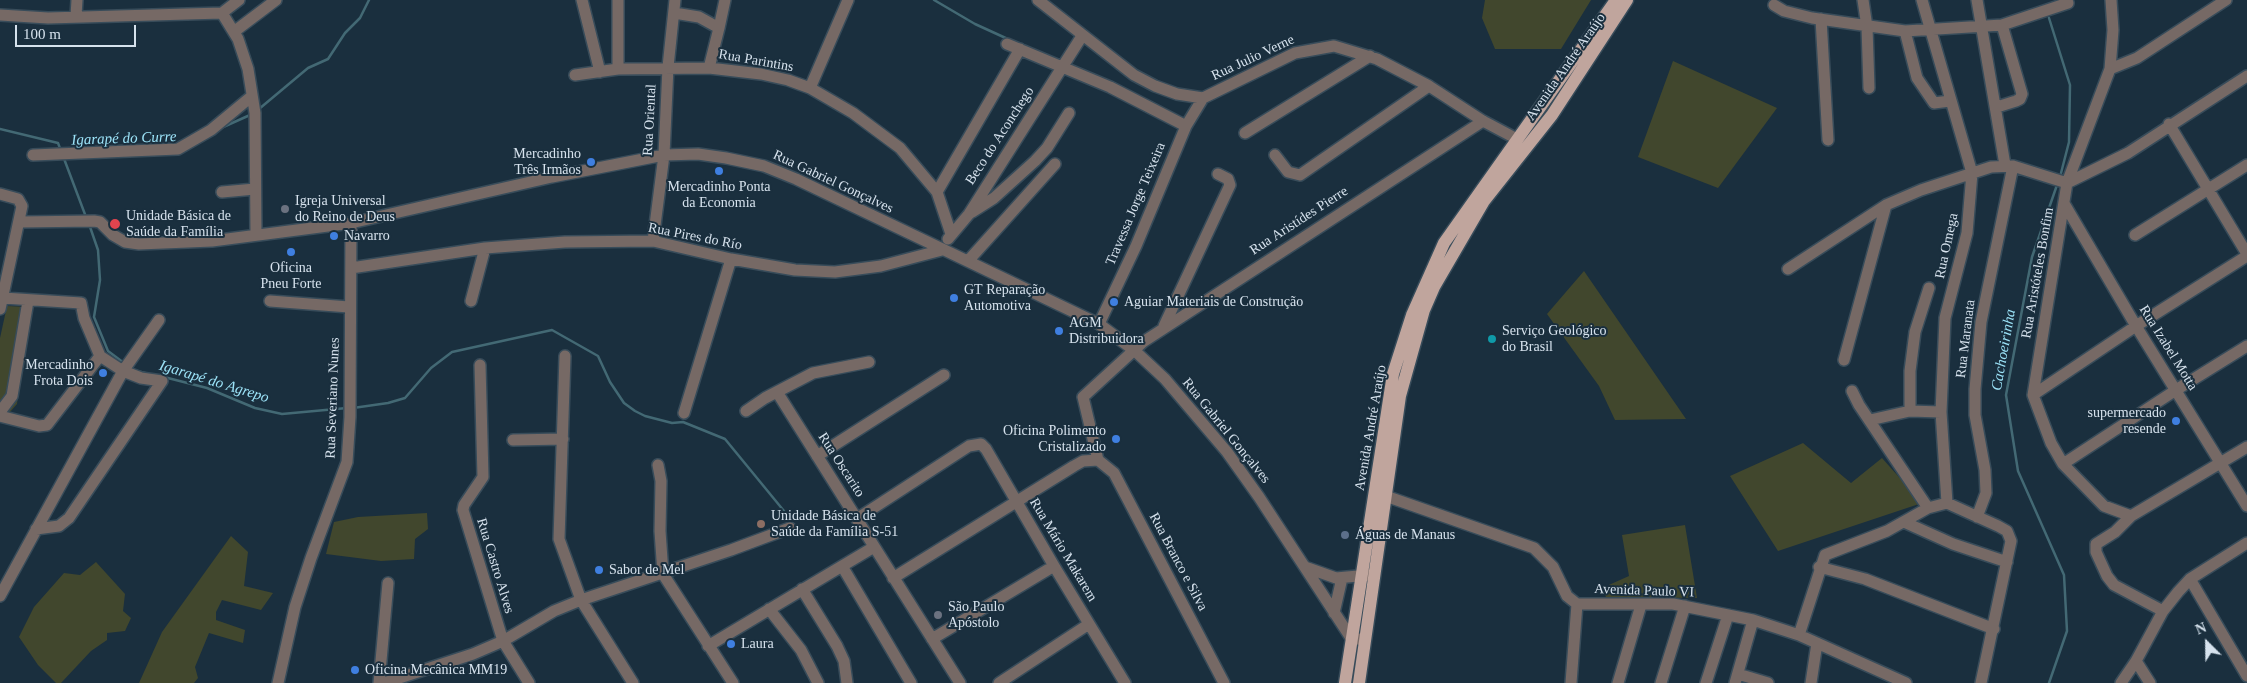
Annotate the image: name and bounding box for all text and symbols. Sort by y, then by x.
street label: Avenida André Araújo [1523,10,1609,124]
scale bar [18,15,139,47]
text: 100 m [23,26,61,42]
street label: Rua Julio Verne [1209,31,1297,85]
street label: Rua Parintins [717,46,795,76]
street label: Rua Oriental [640,84,660,156]
street label: Beco do Aconchego [962,84,1038,188]
water label: Igarapé do Curre [71,128,177,150]
street label: Travessa Jorge Teixeira [1102,140,1170,268]
place label: Mercadinho Três Irmãos [513,146,581,178]
street label: Rua Gabriel Gonçalves [770,147,896,217]
marker: Mercadinho Três Irmãos [585,156,597,168]
marker: Mercadinho Ponta da Economia [713,165,725,177]
place label: Mercadinho Ponta da Economia [667,179,771,212]
street label: Rua Aristídes Pierre [1247,183,1351,259]
place label: Igreja Universal do Reino de Deus [295,193,395,226]
marker: Igreja Universal do Reino de Deus [279,203,291,215]
street label: Rua Aristóteles Bonfim [2018,206,2058,340]
place label: Unidade Básica de Saúde da Família [126,208,231,240]
street label: Rua Omega [1932,212,1962,280]
marker: Unidade Básica de Saúde da Família [108,217,122,231]
street label: Rua Pires do Río [647,220,743,254]
place label: Navarro [344,228,390,244]
marker: Navarro [328,230,340,242]
marker: Oficina Pneu Forte [285,246,297,258]
place label: Oficina Pneu Forte [260,260,322,292]
place label: GT Reparação Automotiva [964,282,1045,314]
marker: GT Reparação Automotiva [948,292,960,304]
place label: Aguiar Materiais de Construção [1124,294,1303,310]
marker: Aguiar Materiais de Construção [1108,296,1120,308]
street label: Rua Maranata [1953,299,1979,379]
street label: Rua Izabel Motta [2135,302,2201,394]
water label: Cachoeirinha [1988,308,2020,392]
place label: AGM Distribuidora [1069,315,1144,348]
place label: Serviço Geológico do Brasil [1502,323,1607,356]
marker: AGM Distribuidora [1053,325,1065,337]
marker: Serviço Geológico do Brasil [1486,333,1498,345]
street label: Rua Severiano Nunes [322,337,344,459]
place label: Mercadinho Frota Dois [25,357,93,390]
water label: Igarapé do Agrepo [157,357,271,407]
street label: Avenida André Araújo [1352,364,1390,492]
marker: Mercadinho Frota Dois [97,367,109,379]
street label: Rua Gabriel Gonçalves [1178,375,1274,487]
place label: supermercado resende [2087,405,2166,438]
marker: supermercado resende [2170,415,2182,427]
place label: Oficina Polimento Cristalizado [1003,423,1106,456]
street label: Rua Oscarito [814,430,868,500]
marker: Oficina Polimento Cristalizado [1110,433,1122,445]
street label: Rua Mário Makarem [1026,495,1100,605]
place label: Unidade Básica de Saúde da Família S-51 [771,508,898,540]
street label: Rua Branco e Silva [1145,510,1211,614]
street label: Rua Castro Alves [473,516,517,616]
marker: Unidade Básica de Saúde da Família S-51 [755,518,767,530]
place label: Águas de Manaus [1355,527,1455,543]
marker: Águas de Manaus [1339,529,1351,541]
place label: Sabor de Mel [609,562,684,578]
marker: Sabor de Mel [593,564,605,576]
street label: Avenida Paulo VI [1594,581,1694,601]
place label: São Paulo Apóstolo [948,599,1004,632]
marker: São Paulo Apóstolo [932,609,944,621]
north arrow [2182,618,2232,668]
text: N [2193,620,2209,638]
place label: Laura [741,636,774,652]
marker: Laura [725,638,737,650]
place label: Oficina Mecânica MM19 [365,662,507,678]
marker: Oficina Mecânica MM19 [349,664,361,676]

